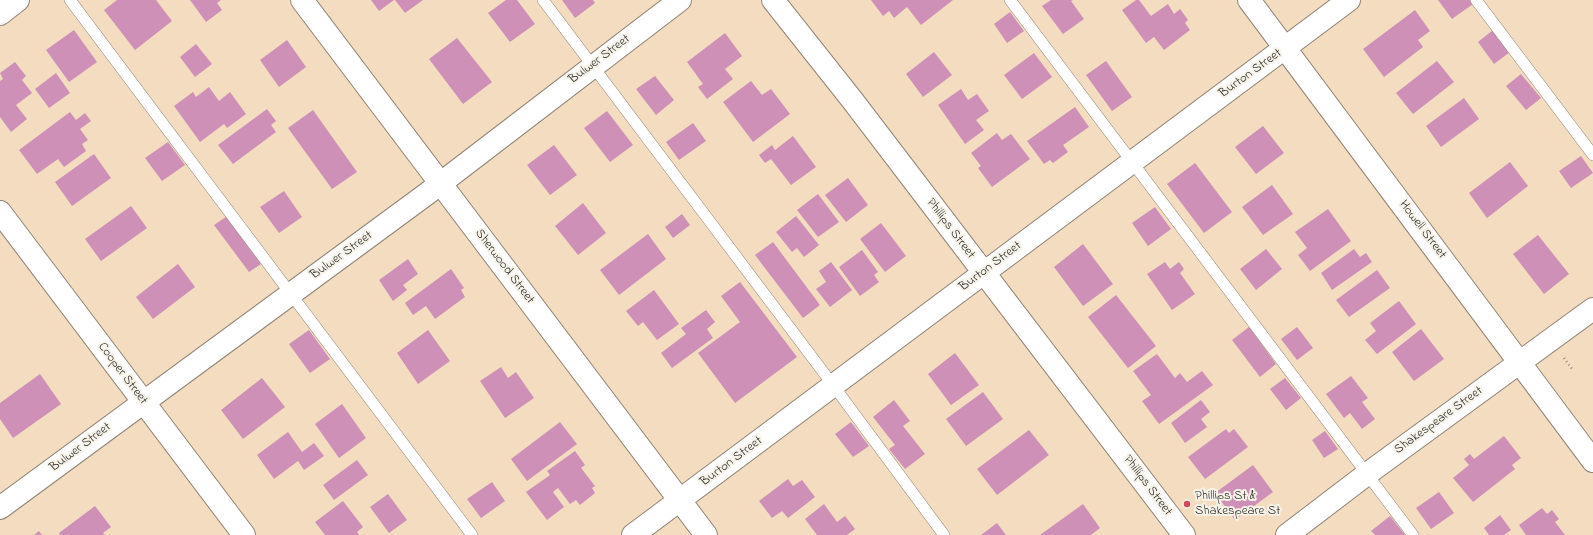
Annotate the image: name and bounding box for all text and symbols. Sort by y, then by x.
street label: Bulwer Street [566,32,634,88]
street label: Burton Street [1217,46,1285,102]
street label: Phillips Street [922,196,978,262]
street label: Howell Street [1395,198,1449,262]
street label: Sherwood Street [471,227,537,307]
street label: Bulwer Street [308,228,376,284]
street label: Burton Street [957,239,1025,295]
street label: Cooper Street [94,340,150,408]
street label: Shakespeare Street [1392,384,1486,458]
street label: Bulwer Street [47,420,115,476]
street label: Burton Street [698,434,766,490]
street label: Phillips Street [1119,453,1175,519]
place label: Phillips St & Shakespeare St [1195,489,1280,520]
marker: Phillips St & Shakespeare St [1182,499,1192,509]

